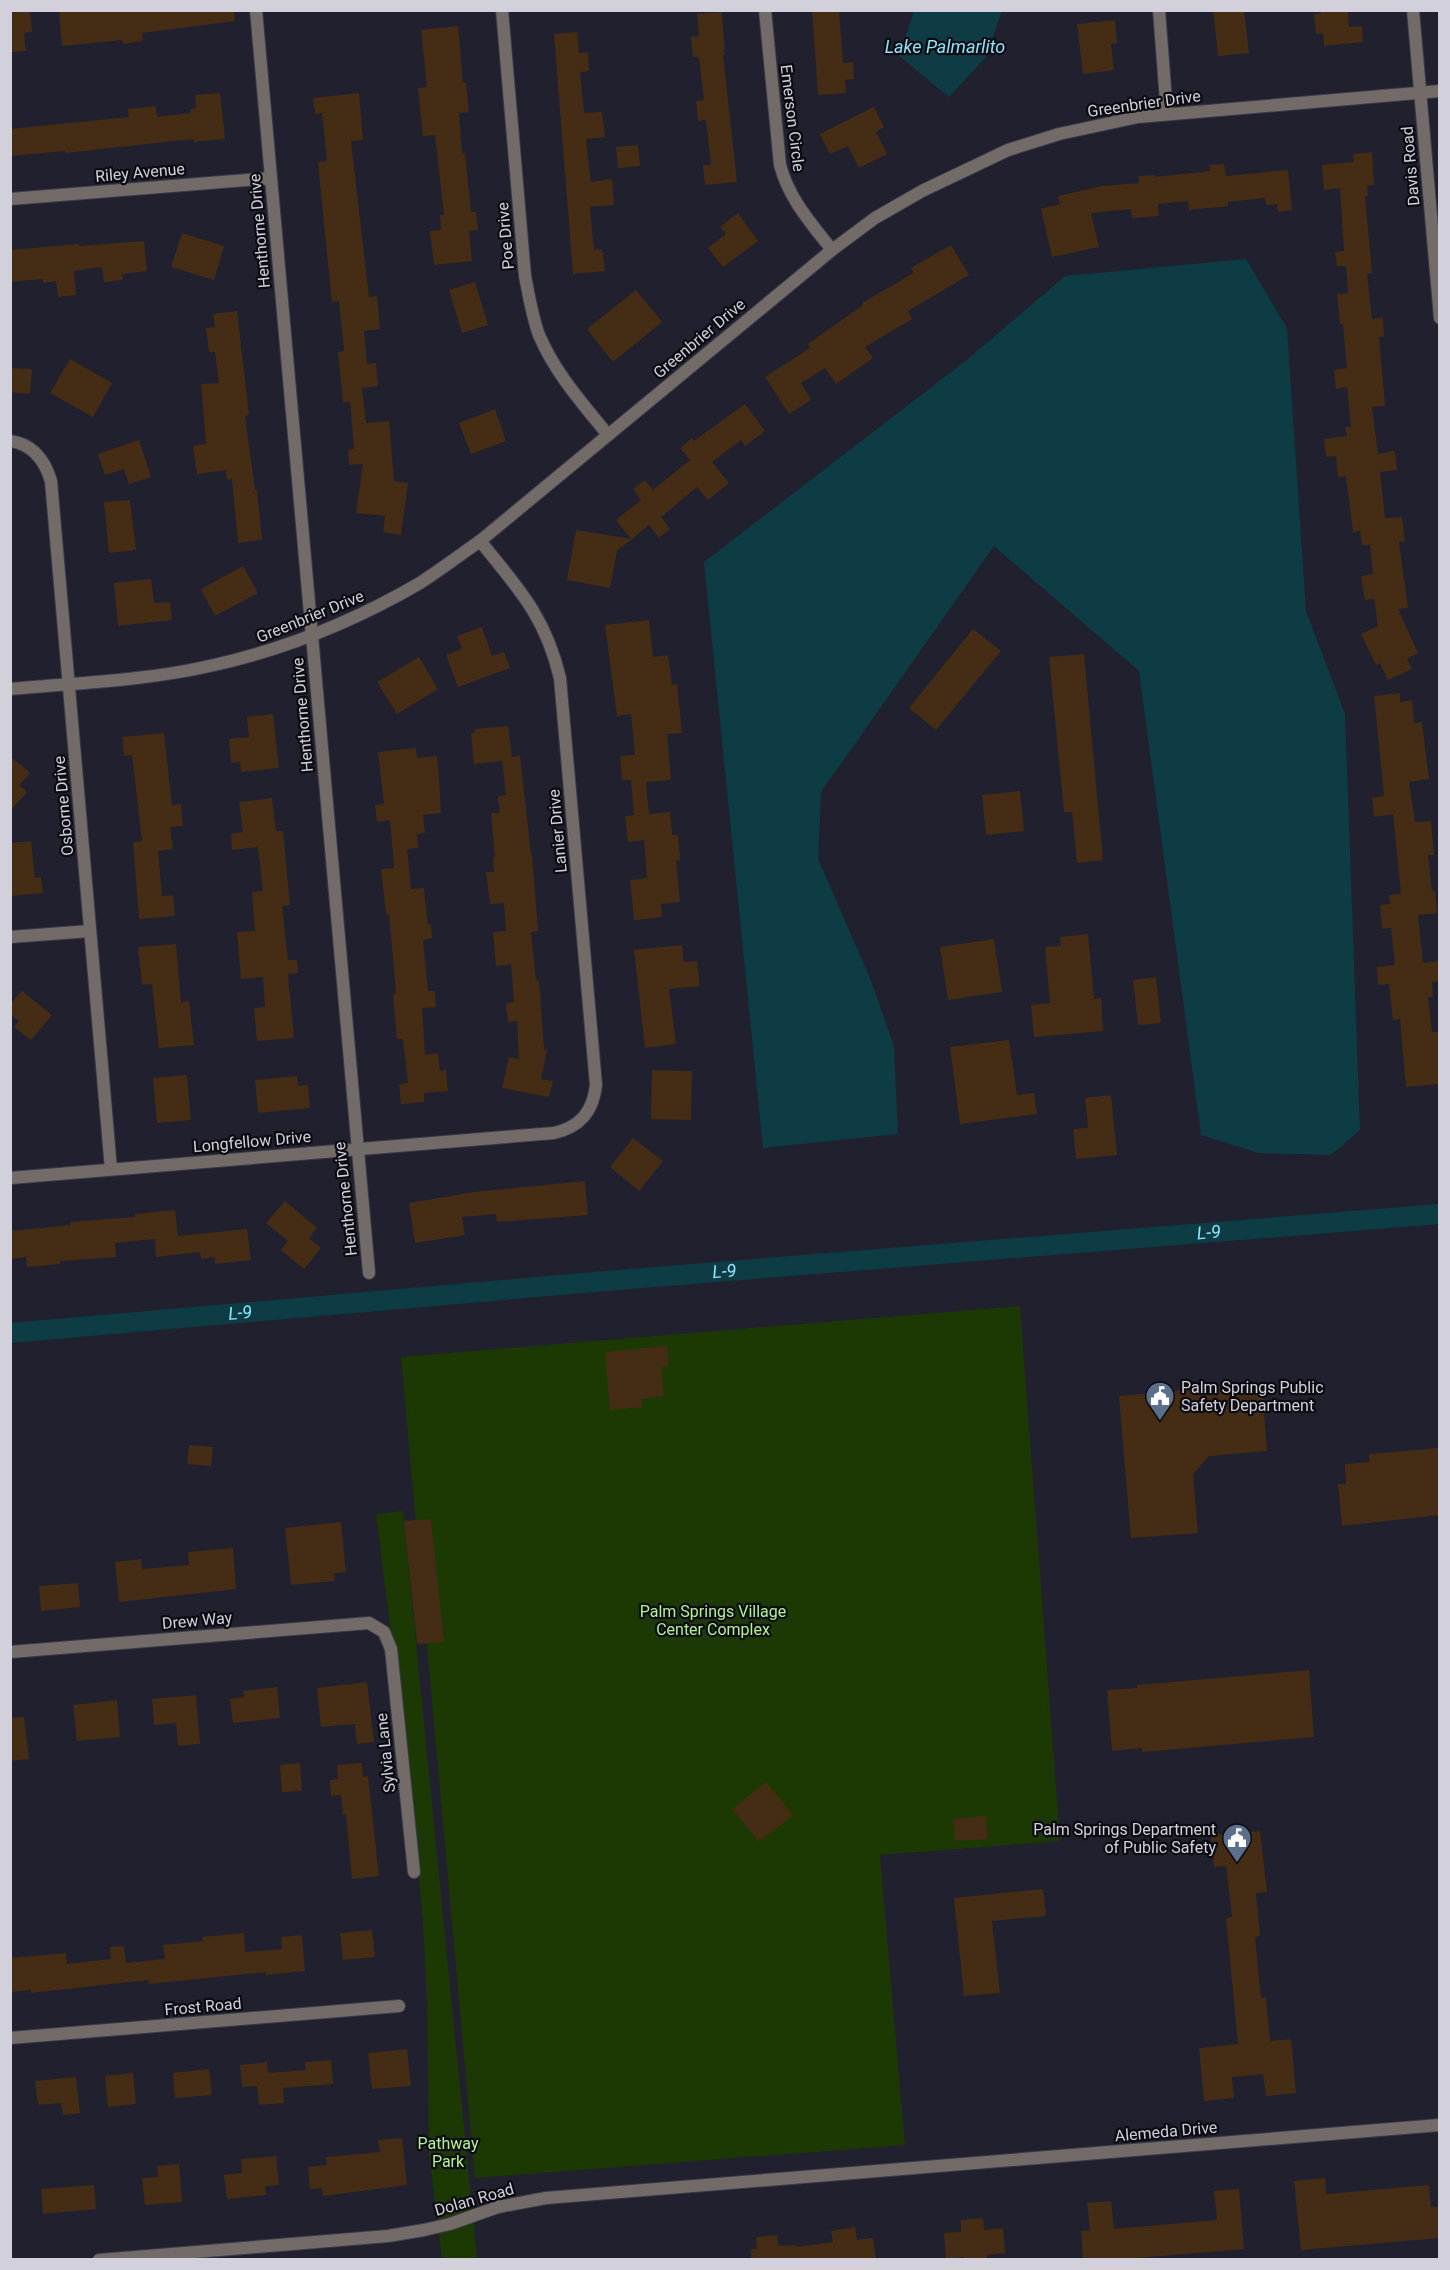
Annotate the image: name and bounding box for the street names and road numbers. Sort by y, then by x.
street label: Emerson Circle [777,64,808,173]
street label: Greenbrier Drive [1086,86,1202,121]
street label: Davis Road [1398,125,1423,206]
street label: Riley Avenue [94,159,186,186]
street label: Henthorne Drive [245,173,274,289]
street label: Poe Drive [493,201,518,270]
street label: Greenbrier Drive [650,294,749,382]
street label: Greenbrier Drive [254,586,367,647]
street label: Henthorne Drive [288,657,317,773]
street label: Osborne Drive [50,755,77,857]
street label: Lanier Drive [544,788,571,874]
street label: Longfellow Drive [192,1127,312,1156]
street label: Henthorne Drive [330,1141,361,1257]
street label: Drew Way [161,1608,233,1633]
street label: Sylvia Lane [372,1712,399,1794]
street label: Frost Road [164,1994,242,2019]
street label: Alemeda Drive [1114,2118,1218,2145]
street label: Dolan Road [432,2179,516,2220]

